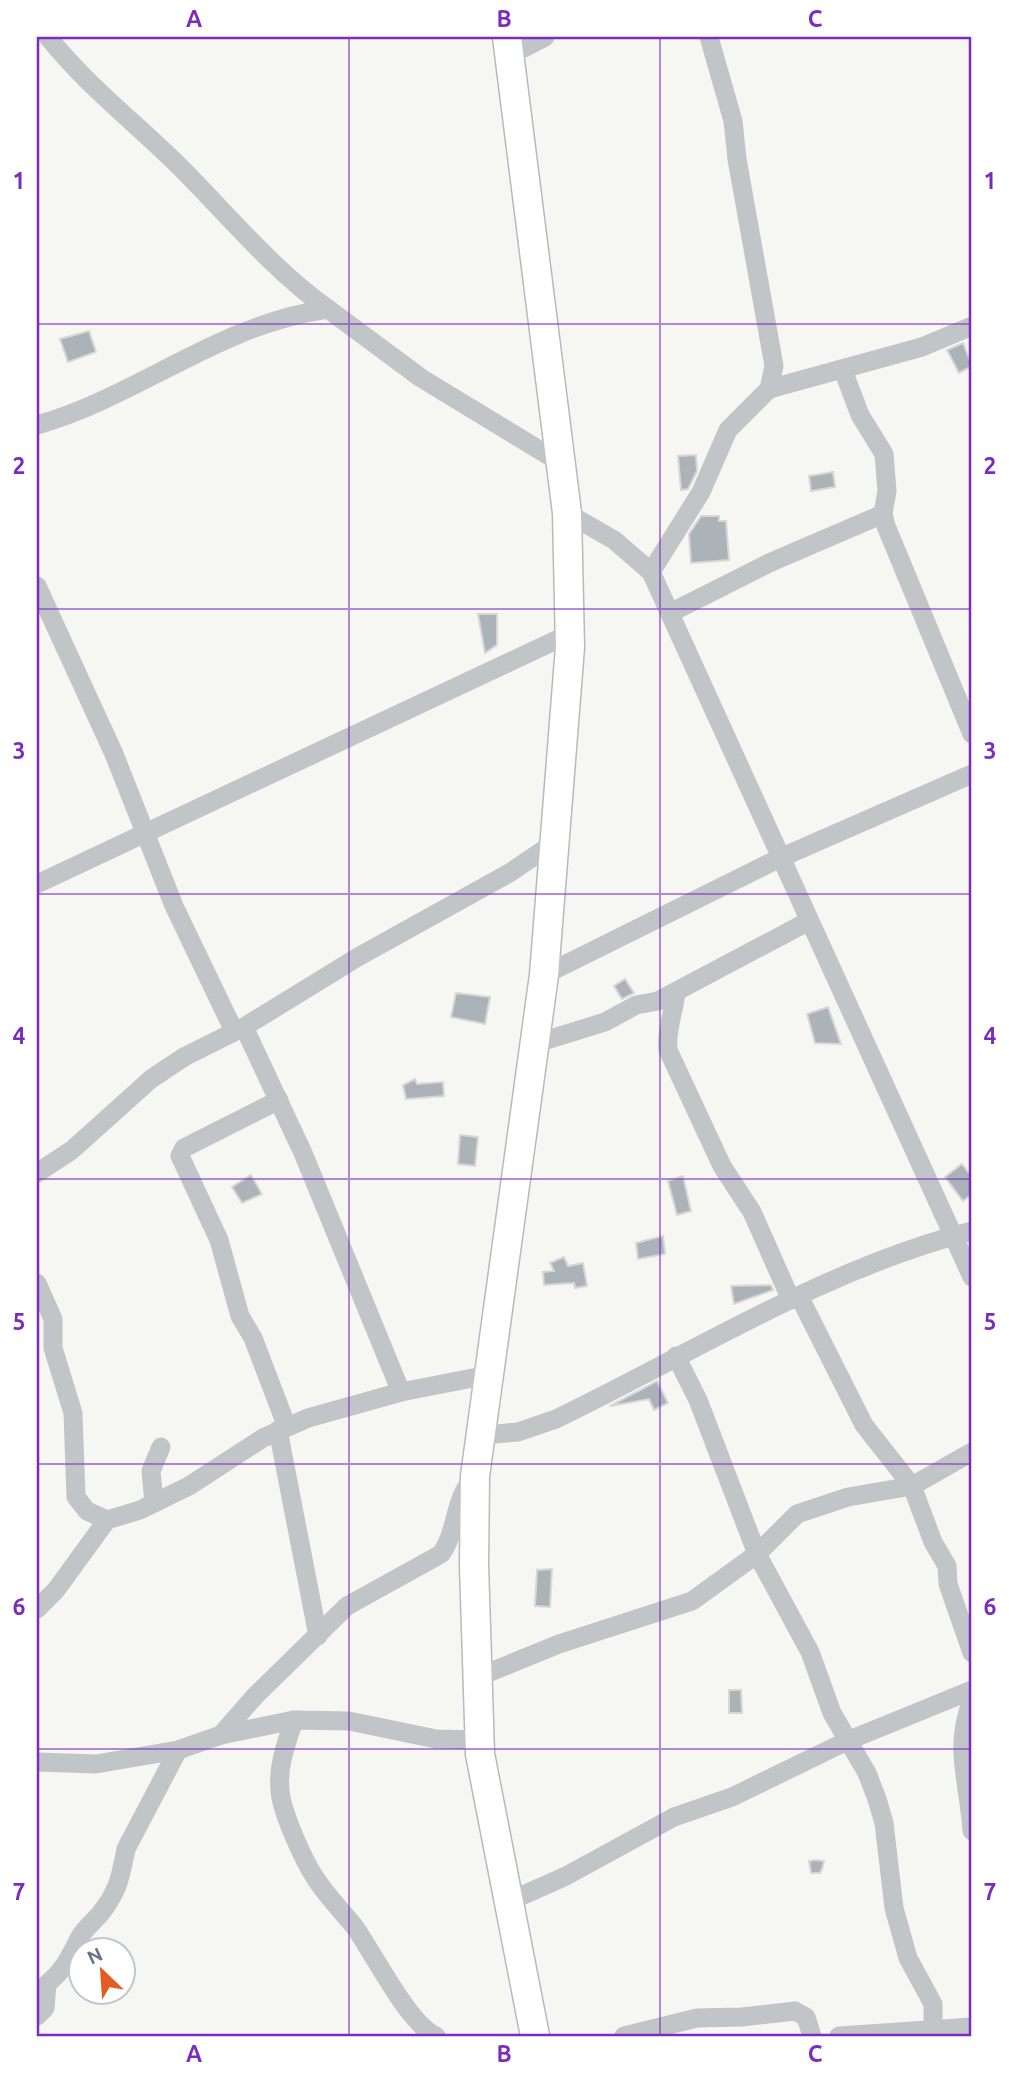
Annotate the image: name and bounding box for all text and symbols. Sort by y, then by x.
text: A [186,6,202,31]
text: B [496,6,512,31]
text: C [808,6,823,31]
text: 1 [13,168,25,193]
text: 1 [984,168,996,193]
text: 2 [13,453,25,478]
text: 2 [984,453,996,478]
text: 3 [13,738,25,763]
text: 3 [984,738,996,763]
text: 4 [13,1023,26,1048]
text: 4 [984,1023,997,1048]
text: 5 [13,1309,25,1334]
text: 5 [984,1309,996,1334]
text: 6 [13,1594,26,1619]
text: 6 [984,1594,997,1619]
text: 7 [13,1879,25,1904]
text: 7 [984,1879,996,1904]
north arrow [66,1937,136,2007]
text: N [84,1943,106,1969]
text: A [186,2041,202,2066]
text: B [496,2041,512,2066]
text: C [808,2041,823,2066]

